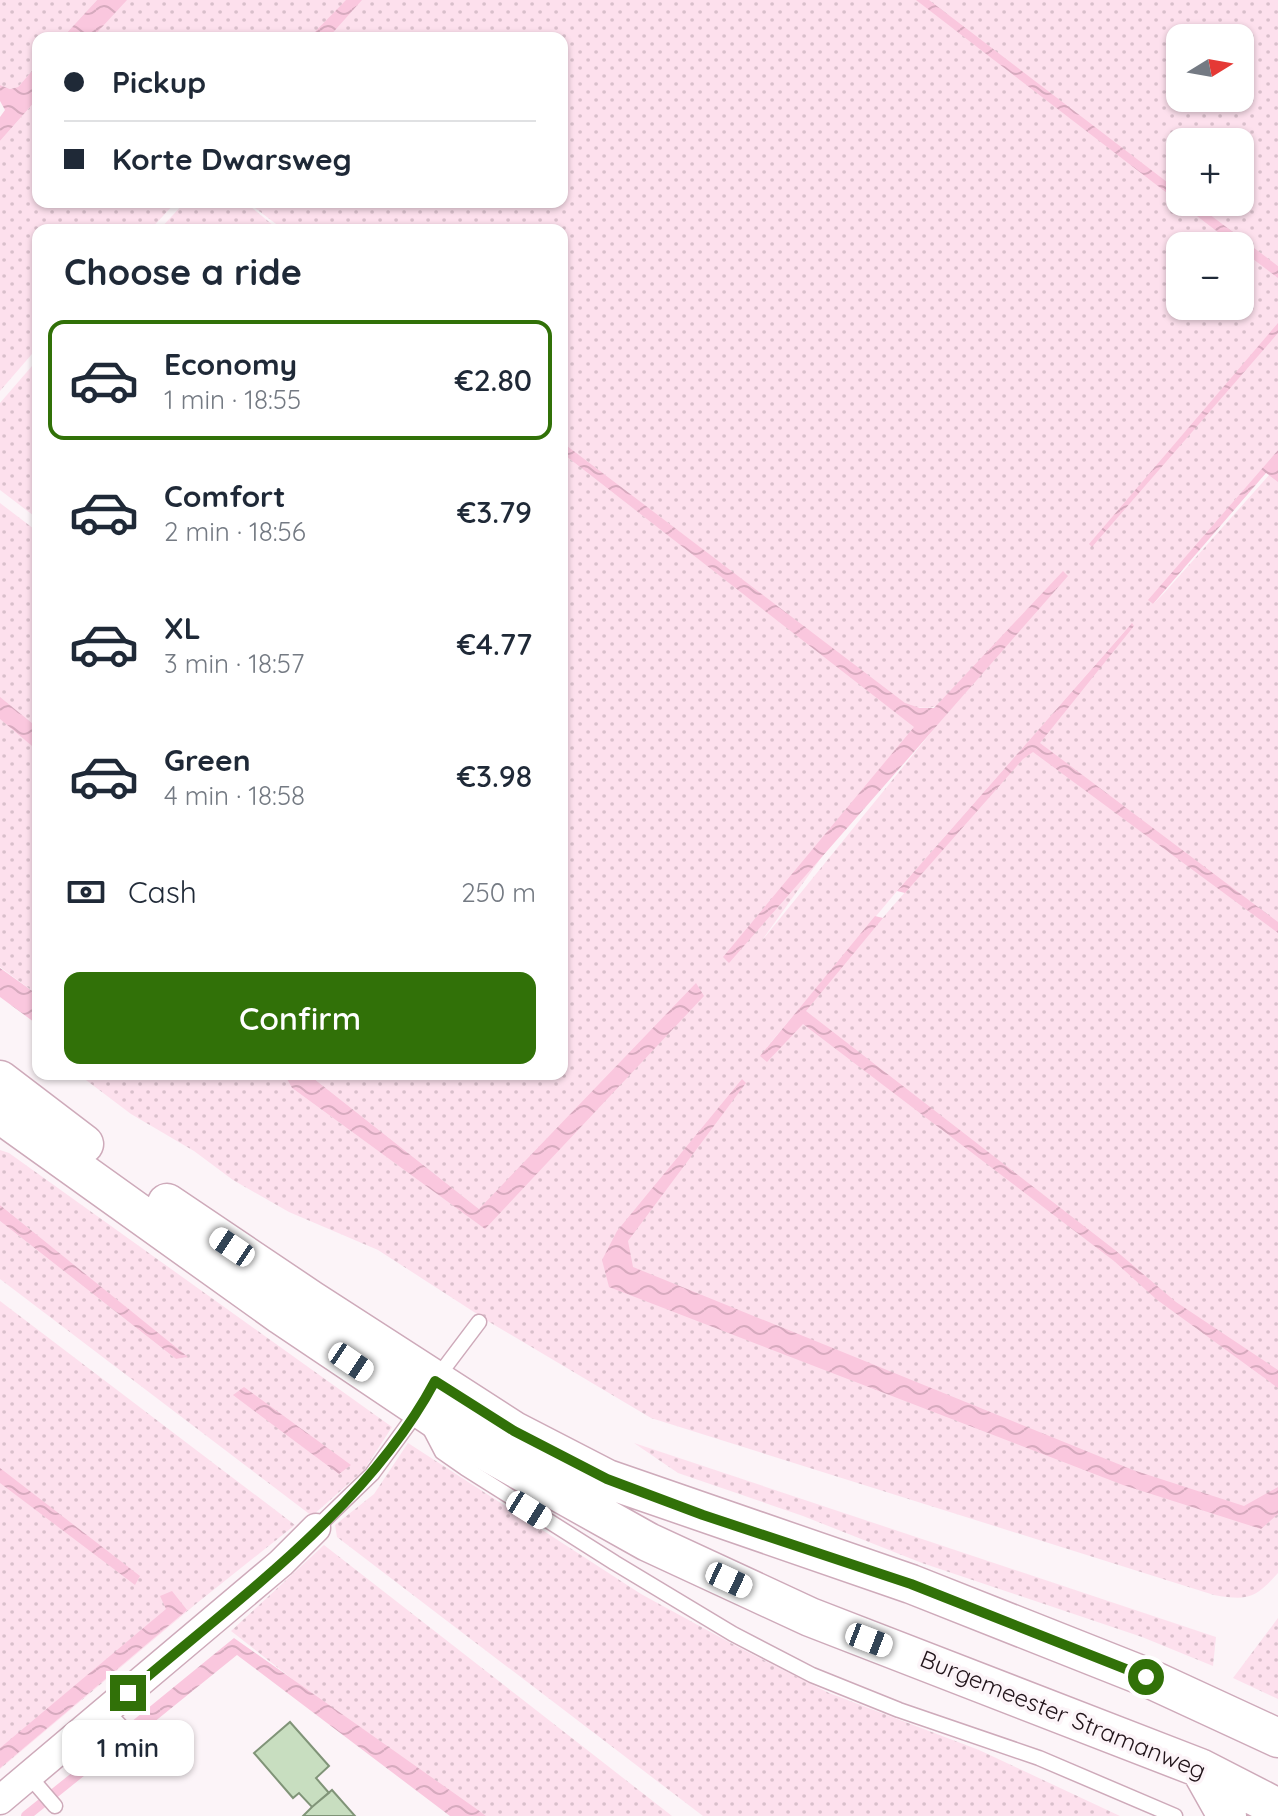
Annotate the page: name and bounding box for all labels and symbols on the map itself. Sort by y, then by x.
north arrow [1166,24,1254,112]
car [205,1224,259,1270]
car [324,1339,378,1385]
car [502,1487,556,1533]
car [702,1559,756,1601]
car [842,1620,896,1660]
street label: Burgemeester Stramanweg [916,1643,1211,1785]
route start [1128,1659,1164,1695]
route end [110,1675,146,1711]
callout: 1 min [62,1721,194,1777]

